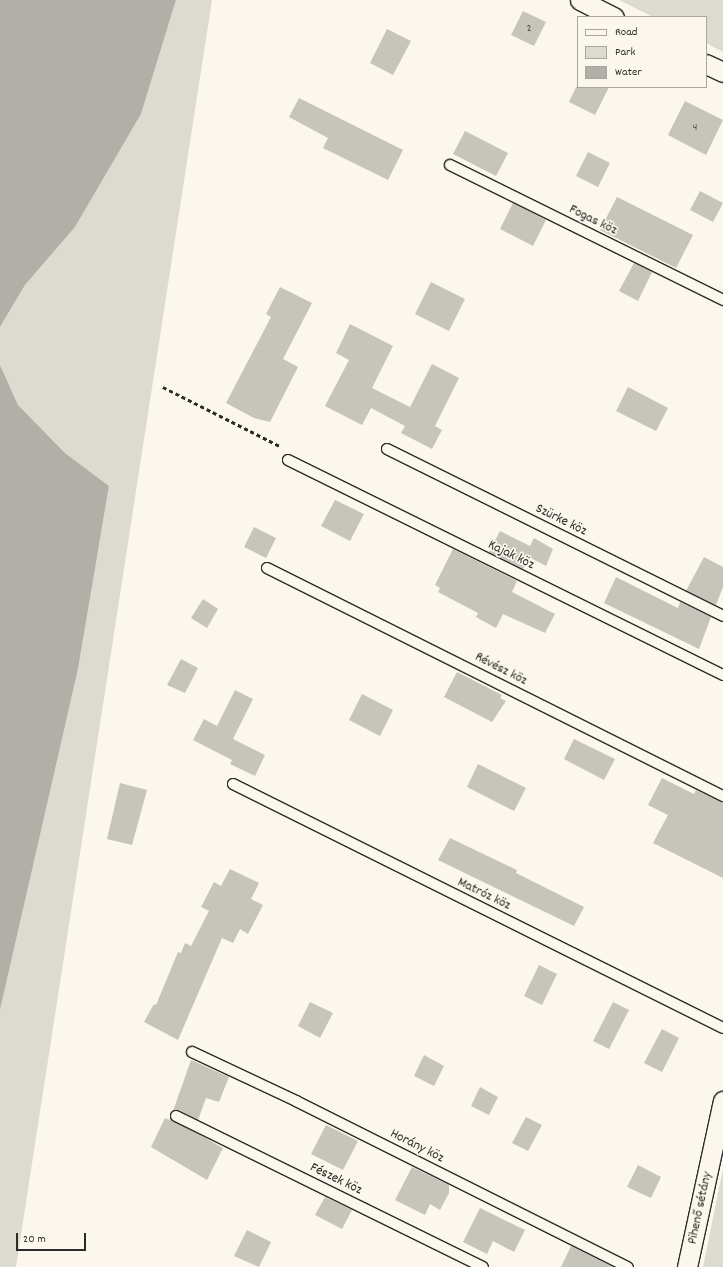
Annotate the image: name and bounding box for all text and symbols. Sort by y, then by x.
legend [577,16,707,88]
house number: 2 [526,22,532,36]
text: Road [615,24,637,41]
text: Park [615,44,635,61]
text: Water [615,64,642,81]
house number: 4 [693,121,697,135]
street label: Fogas köz [566,201,620,239]
street label: Szürke köz [533,500,589,540]
street label: Kajak köz [485,537,537,573]
street label: Révész köz [472,649,530,689]
street label: Matróz köz [455,874,513,914]
street label: Horány köz [387,1125,447,1167]
street label: Fészek köz [307,1159,365,1199]
street label: Pihenő sétány [684,1170,716,1246]
scale bar [18,1225,88,1251]
text: 20 m [23,1231,46,1248]

